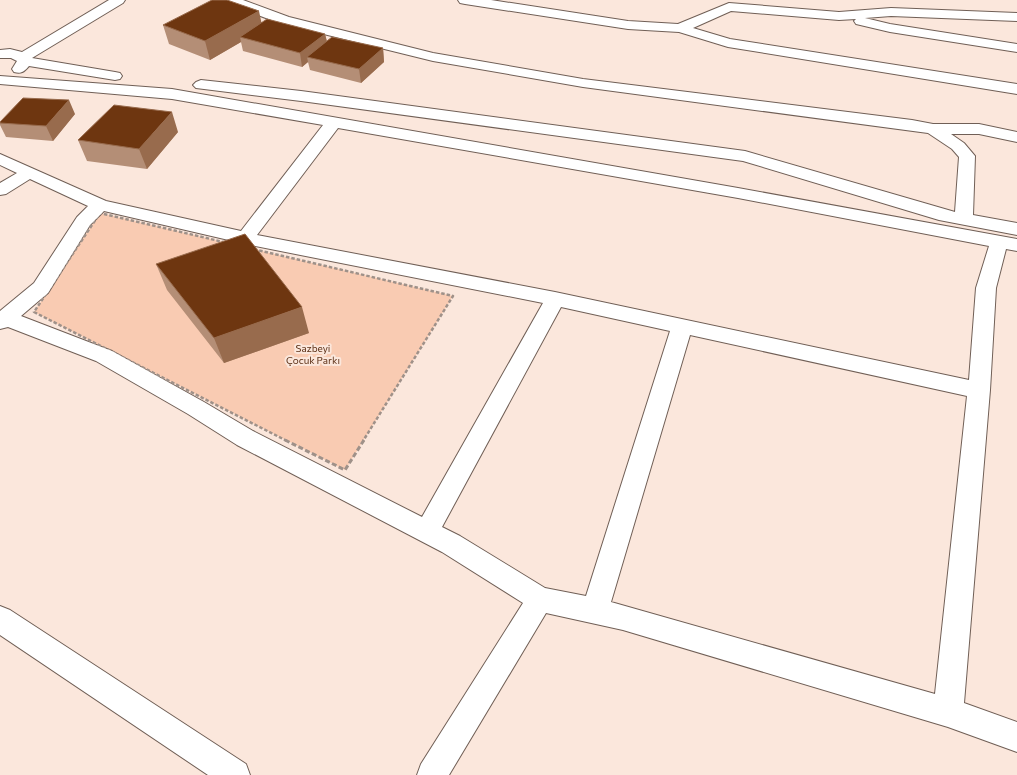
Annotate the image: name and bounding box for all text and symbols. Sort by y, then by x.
park label: Sazbeyi Çocuk Parkı [286,342,340,366]

